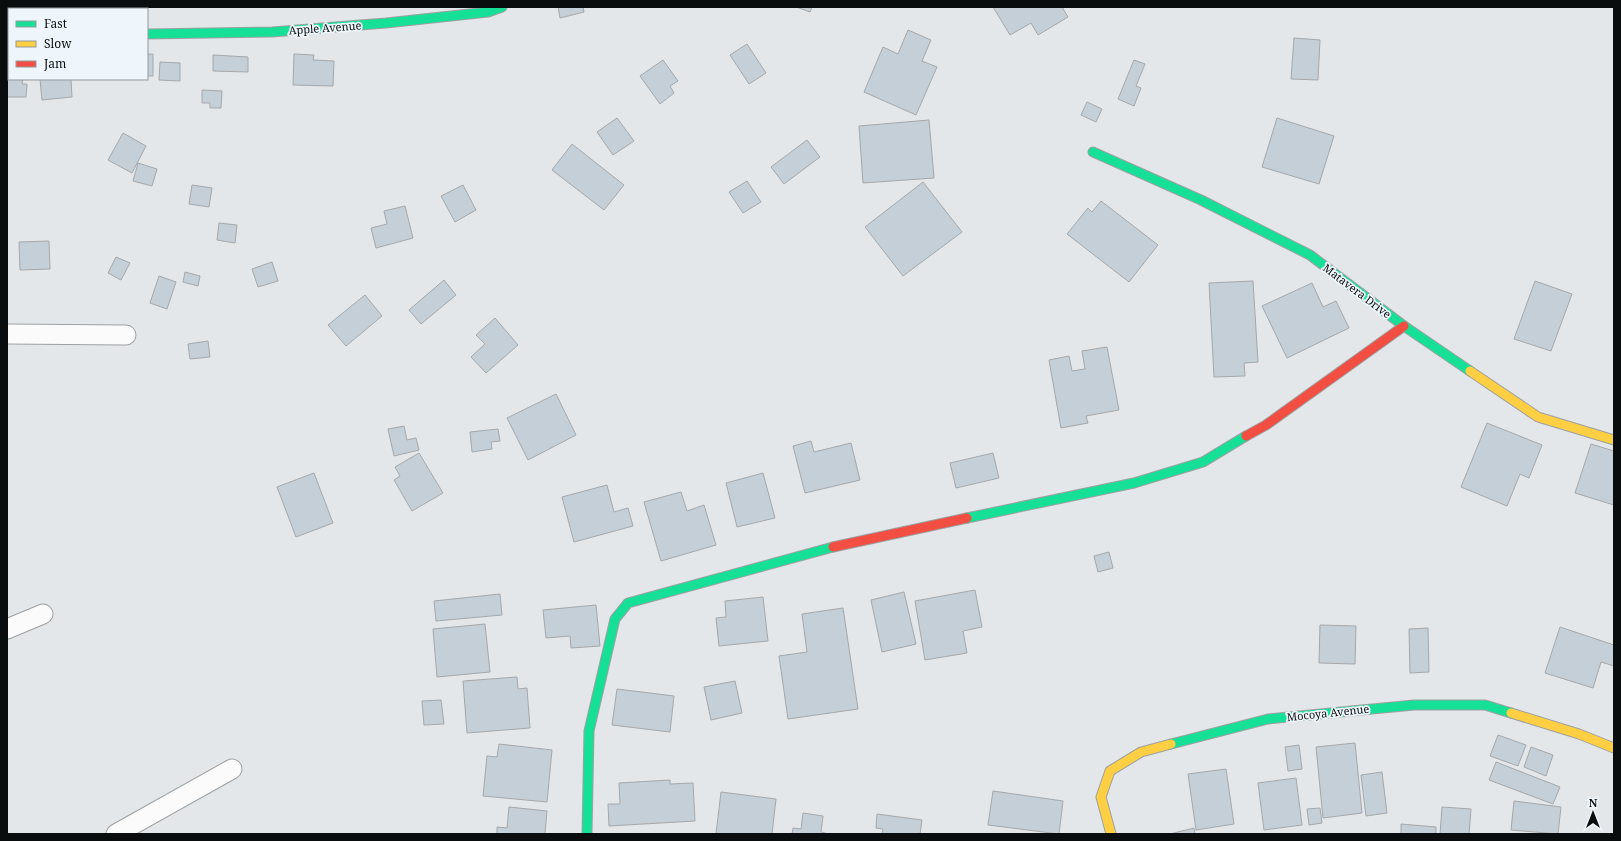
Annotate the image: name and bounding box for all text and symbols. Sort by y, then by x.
legend [8,8,148,80]
text: Fast [44,15,67,32]
street label: Apple Avenue [288,17,362,38]
text: Slow [44,35,72,52]
text: Jam [43,55,66,72]
street label: Matavera Drive [1320,260,1395,321]
street label: Mocoya Avenue [1286,701,1370,724]
north arrow [1573,793,1613,833]
text: N [1589,795,1598,810]

